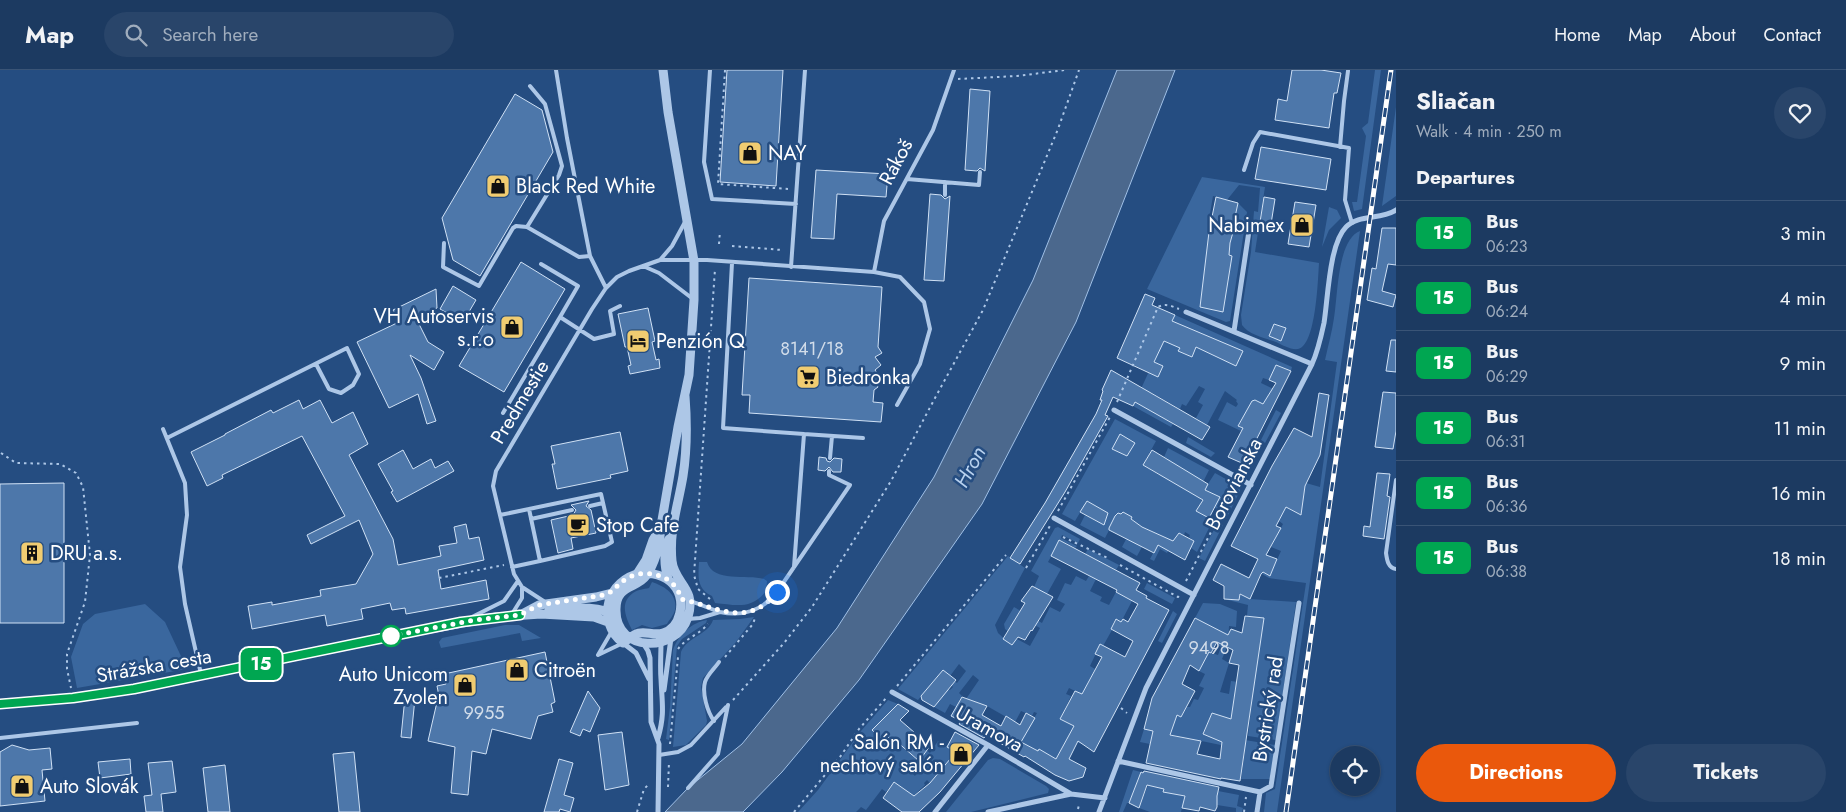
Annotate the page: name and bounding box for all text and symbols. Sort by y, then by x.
search box [104,12,454,57]
text: Map [25,17,74,52]
icon: search [122,21,150,49]
text: Search here [162,21,258,48]
text: Home [1554,22,1600,48]
text: Map [1628,22,1662,48]
text: About [1690,22,1735,48]
text: Contact [1763,22,1821,48]
text: Sliačan [1416,83,1496,118]
button: heart [1774,87,1826,139]
text: Walk · 4 min · 250 m [1416,120,1562,143]
street label: Rákoš [872,134,920,190]
place label: NAY [768,139,807,168]
shop icon: NAY [737,140,763,166]
text: Departures [1416,164,1515,191]
place label: Black Red White [516,172,655,201]
shop icon: Black Red White [485,173,511,199]
text: Bus [1486,208,1518,235]
place label: Nabimex [1208,211,1285,240]
shop icon: Nabimex [1289,212,1315,238]
text: 15 [1433,220,1454,246]
text: 3 min [1780,220,1826,247]
text: 06:23 [1486,235,1527,258]
text: Bus [1486,273,1518,300]
text: 15 [1433,285,1454,311]
text: 4 min [1779,285,1826,312]
text: 06:24 [1486,300,1528,323]
place label: VH Autoservis s.r.o [374,302,494,354]
shop icon: VH Autoservis s.r.o [499,314,525,340]
place label: Penzión Q [656,327,745,356]
hotel icon: Penzión Q [625,328,651,354]
house number: 8141/18 [780,336,844,362]
text: Bus [1486,338,1518,365]
text: 15 [1433,350,1454,376]
text: 9 min [1780,350,1826,377]
street label: Predmestie [484,355,556,449]
place label: Biedronka [826,363,910,392]
supermarket icon: Biedronka [795,364,821,390]
text: 06:29 [1486,365,1528,388]
text: Bus [1486,403,1518,430]
text: 15 [1433,415,1454,441]
text: 11 min [1773,415,1826,442]
text: 06:31 [1486,430,1526,453]
street label: Borovianska [1198,433,1270,535]
water label: Hron [947,441,993,493]
text: Bus [1486,468,1518,495]
text: 15 [1433,480,1454,506]
text: 16 min [1771,480,1826,507]
text: 06:36 [1486,495,1528,518]
place label: Stop Cafe [596,511,679,540]
cafe icon: Stop Cafe [565,512,591,538]
text: Bus [1486,533,1518,560]
place label: DRU a.s. [50,539,123,568]
building icon: DRU a.s. [19,540,45,566]
text: 15 [1433,545,1454,571]
text: 18 min [1772,545,1826,572]
text: 06:38 [1486,560,1527,583]
your location [765,580,790,605]
unlabelled marker [380,625,402,647]
house number: 9498 [1188,635,1230,661]
street label: Strážska cesta [94,642,214,690]
line badge: 15 [238,648,284,680]
text: 15 [251,651,271,677]
street label: Bystrický rad [1245,654,1291,764]
place label: Citroën [534,656,596,685]
shop icon: Citroën [504,657,530,683]
place label: Auto Unicom Zvolen [339,660,448,712]
shop icon: Auto Unicom Zvolen [452,672,478,698]
street label: Uramova [950,698,1028,760]
house number: 9955 [463,700,505,726]
place label: Salón RM - nechtový salón [820,728,945,780]
shop icon: Salón RM - nechtový salón [948,741,974,767]
button: Directions [1416,744,1616,802]
button: Tickets [1626,744,1826,802]
map controls [1330,746,1380,796]
button: locate [1330,746,1380,796]
place label: Auto Slovák [40,772,139,801]
shop icon: Auto Slovák [9,773,35,799]

